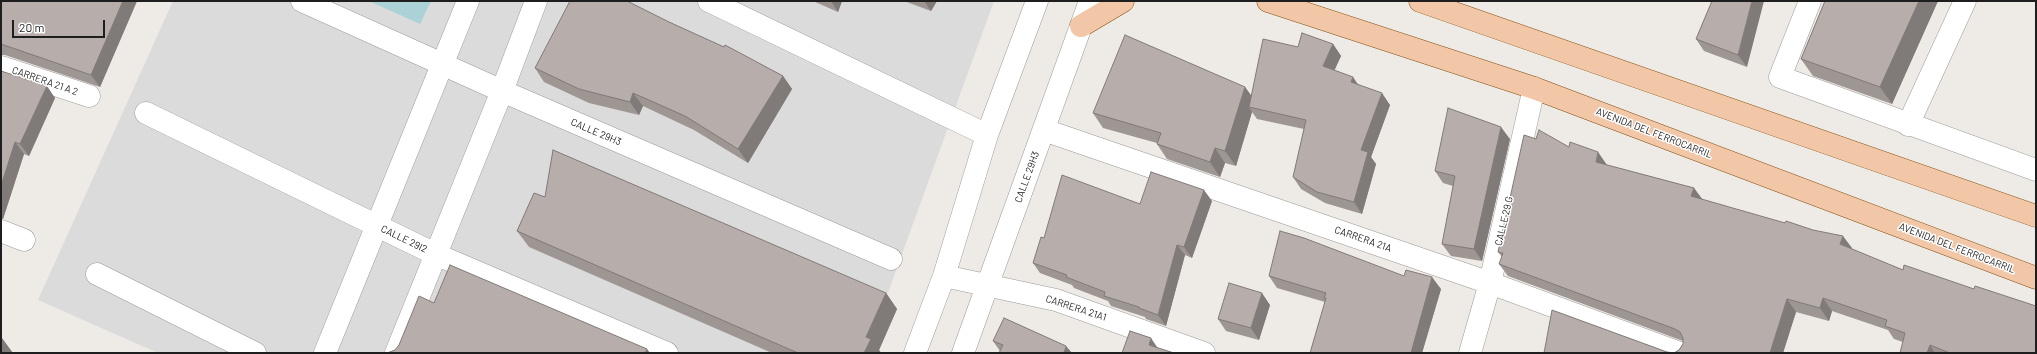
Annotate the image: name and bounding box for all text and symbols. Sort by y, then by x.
scale bar [14,12,107,38]
text: 20 m [19,20,45,34]
street label: CARRERA 21 A 2 [10,64,80,98]
street label: AVENIDA DEL FERROCARRIL [1594,105,1714,161]
street label: CALLE 29H3 [569,116,623,148]
street label: CALLE 29H3 [1012,150,1042,204]
street label: CALLE 29 G [1493,195,1515,247]
street label: AVENIDA DEL FERROCARRIL [1897,220,2017,276]
street label: CALLE 29I2 [379,223,429,255]
street label: CARRERA 21A [1333,224,1393,254]
street label: CARRERA 21A1 [1044,293,1108,323]

